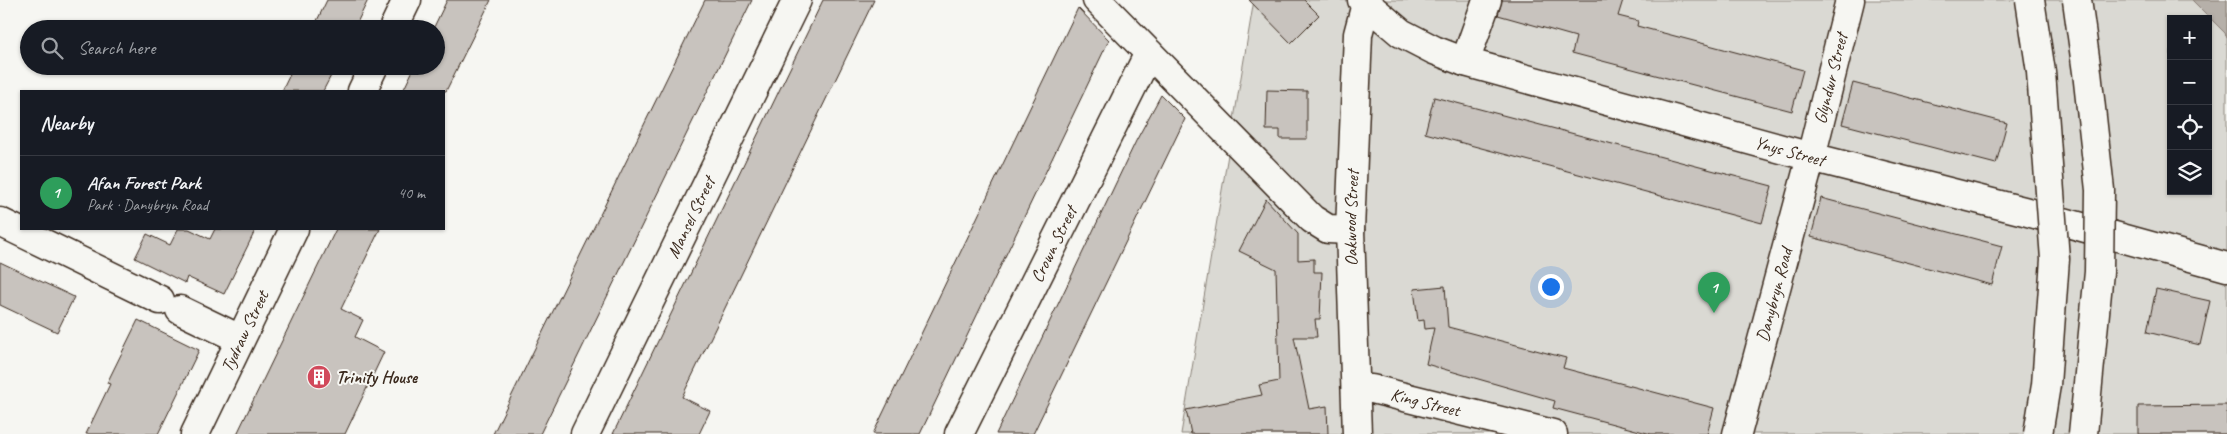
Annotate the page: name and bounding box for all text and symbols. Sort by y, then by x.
map controls [2167,15,2212,195]
button: + [2167,15,2212,60]
search box [20,20,445,75]
street label: Glyndwr Street [1809,28,1853,126]
icon: search [38,34,66,62]
text: Search here [78,36,155,60]
button: − [2167,60,2212,105]
button: locate [2167,105,2212,150]
text: Nearby [40,110,93,136]
street label: Ynys Street [1752,131,1830,172]
button: layers [2167,150,2212,195]
street label: Oakwood Street [1339,167,1364,267]
text: Afan Forest Park [87,171,201,195]
street label: Mansel Street [662,171,721,262]
text: 1 [52,183,60,203]
text: 40 m [398,183,425,203]
text: Park · Danybryn Road [87,195,208,215]
street label: Crown Street [1025,200,1083,286]
street label: Danybryn Road [1751,243,1798,344]
pin: 1 [1698,272,1730,313]
your location [1538,274,1564,300]
street label: Tydraw Street [216,285,274,375]
building icon: Trinity House [306,364,332,390]
place label: Trinity House [336,366,419,388]
street label: King Street [1389,383,1464,422]

